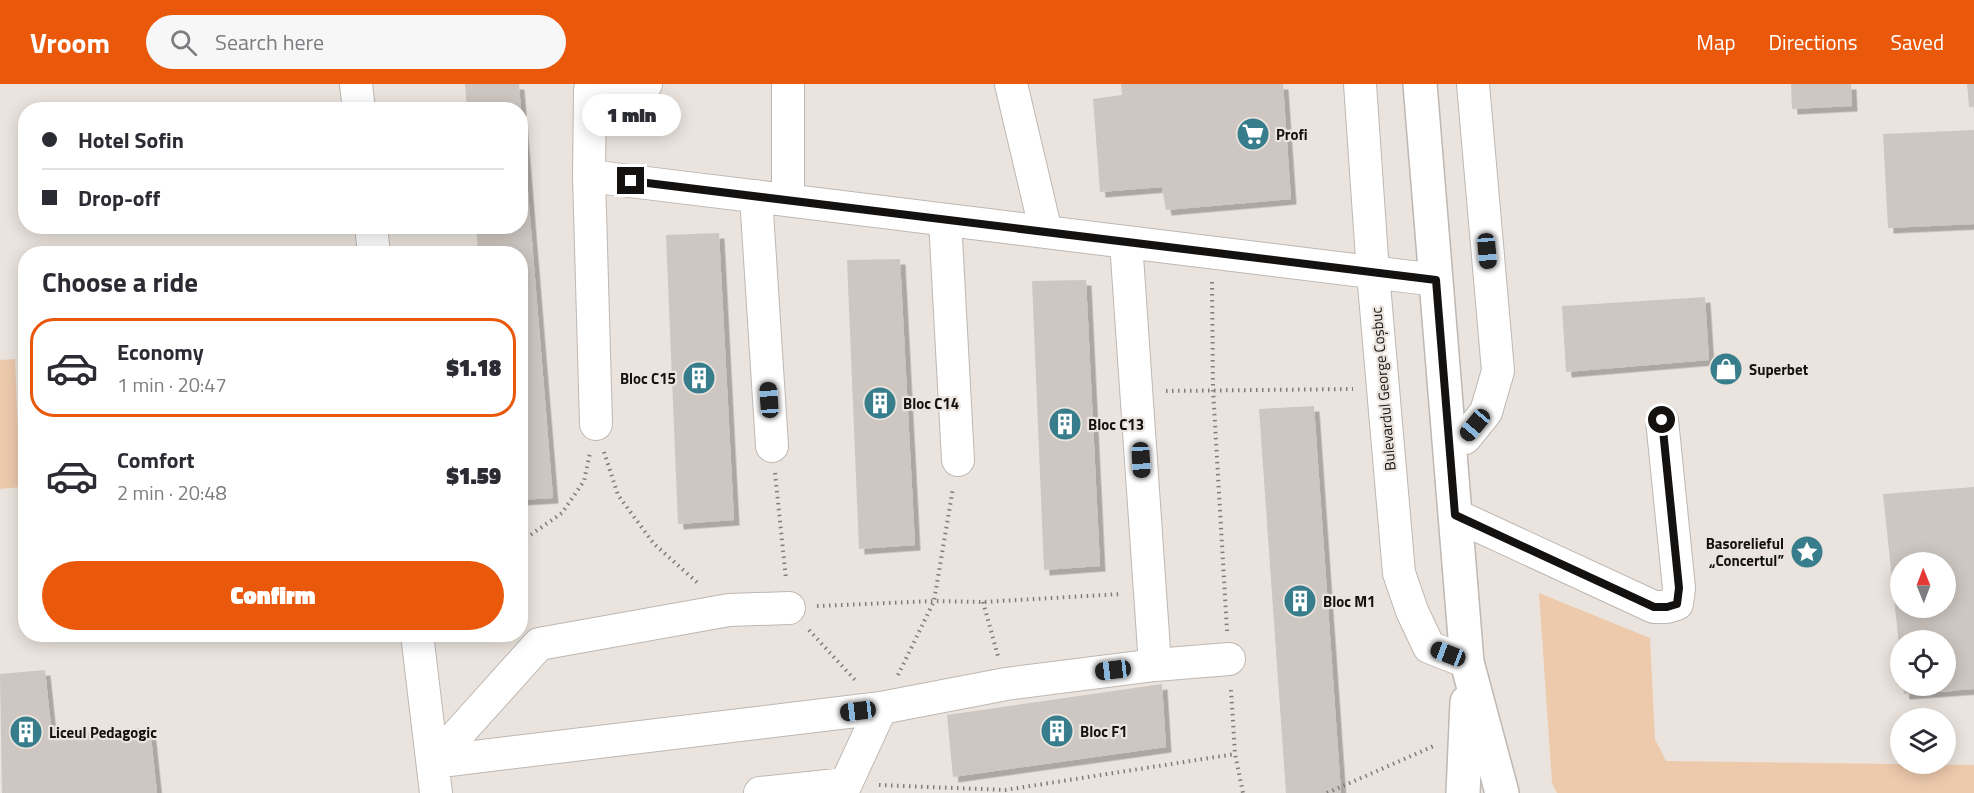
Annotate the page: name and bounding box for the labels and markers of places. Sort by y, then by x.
supermarket icon: Profi [1235,116,1271,152]
place label: Profi [1276,123,1308,146]
shop icon: Superbet [1708,351,1744,387]
place label: Superbet [1749,358,1809,381]
building icon: Bloc C15 [681,360,717,396]
place label: Bloc C15 [620,367,676,390]
building icon: Bloc C14 [862,385,898,421]
place label: Bloc C14 [903,392,959,415]
building icon: Bloc C13 [1047,406,1083,442]
place label: Bloc C13 [1088,413,1144,436]
place label: Basorelieful „Concertul” [1706,532,1784,572]
place icon: Basorelieful „Concertul” [1789,534,1825,570]
building icon: Bloc M1 [1282,583,1318,619]
place label: Bloc M1 [1323,590,1375,613]
building icon: Bloc F1 [1039,713,1075,749]
building icon: Liceul Pedagogic [8,714,44,750]
place label: Bloc F1 [1080,720,1128,743]
place label: Liceul Pedagogic [49,721,157,744]

